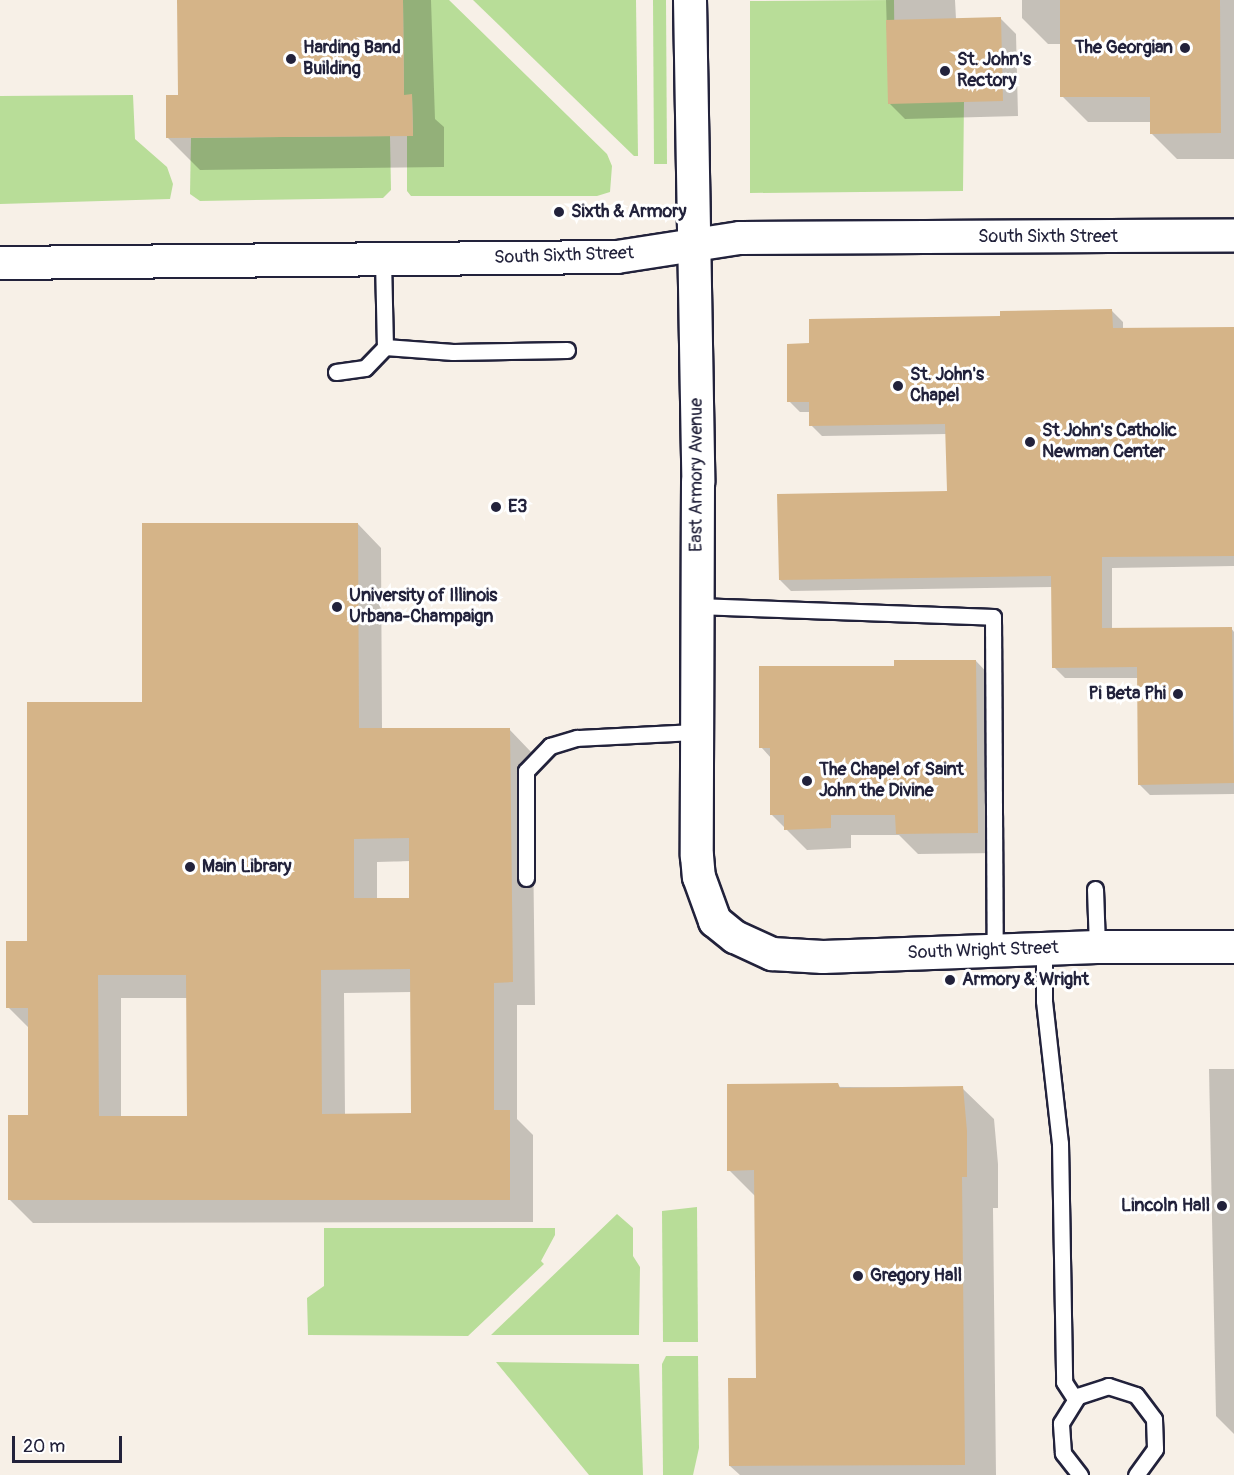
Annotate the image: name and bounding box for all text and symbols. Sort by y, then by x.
place label: The Georgian [1075,37,1173,59]
place label: Harding Band Building [303,38,401,80]
marker: The Georgian [1178,41,1192,55]
place label: St. John's Rectory [957,50,1031,92]
marker: Harding Band Building [284,52,298,66]
marker: St. John's Rectory [938,64,952,78]
place label: Sixth & Armory [571,201,686,223]
marker: Sixth & Armory [552,205,566,219]
street label: South Sixth Street [978,226,1118,248]
street label: South Sixth Street [494,243,634,269]
place label: St. John's Chapel [910,365,984,407]
marker: St. John's Chapel [891,379,905,393]
street label: East Armory Avenue [686,398,708,552]
place label: St John's Catholic Newman Center [1042,421,1177,464]
marker: St John's Catholic Newman Center [1023,435,1037,449]
place label: E3 [508,496,527,518]
marker: E3 [489,500,503,514]
place label: University of Illinois Urbana-Champaign [349,586,497,628]
marker: University of Illinois Urbana-Champaign [330,600,344,614]
place label: Pi Beta Phi [1089,683,1166,705]
marker: Pi Beta Phi [1171,687,1185,701]
place label: The Chapel of Saint John the Divine [819,760,964,802]
marker: The Chapel of Saint John the Divine [800,774,814,788]
place label: Main Library [202,856,292,878]
marker: Main Library [183,860,197,874]
street label: South Wright Street [907,938,1059,964]
place label: Armory & Wright [962,969,1089,991]
marker: Armory & Wright [943,973,957,987]
place label: Lincoln Hall [1121,1195,1210,1217]
marker: Lincoln Hall [1215,1199,1229,1213]
place label: Gregory Hall [870,1265,962,1287]
marker: Gregory Hall [851,1269,865,1283]
scale bar [15,1424,124,1462]
text: 20 m [23,1435,65,1458]

